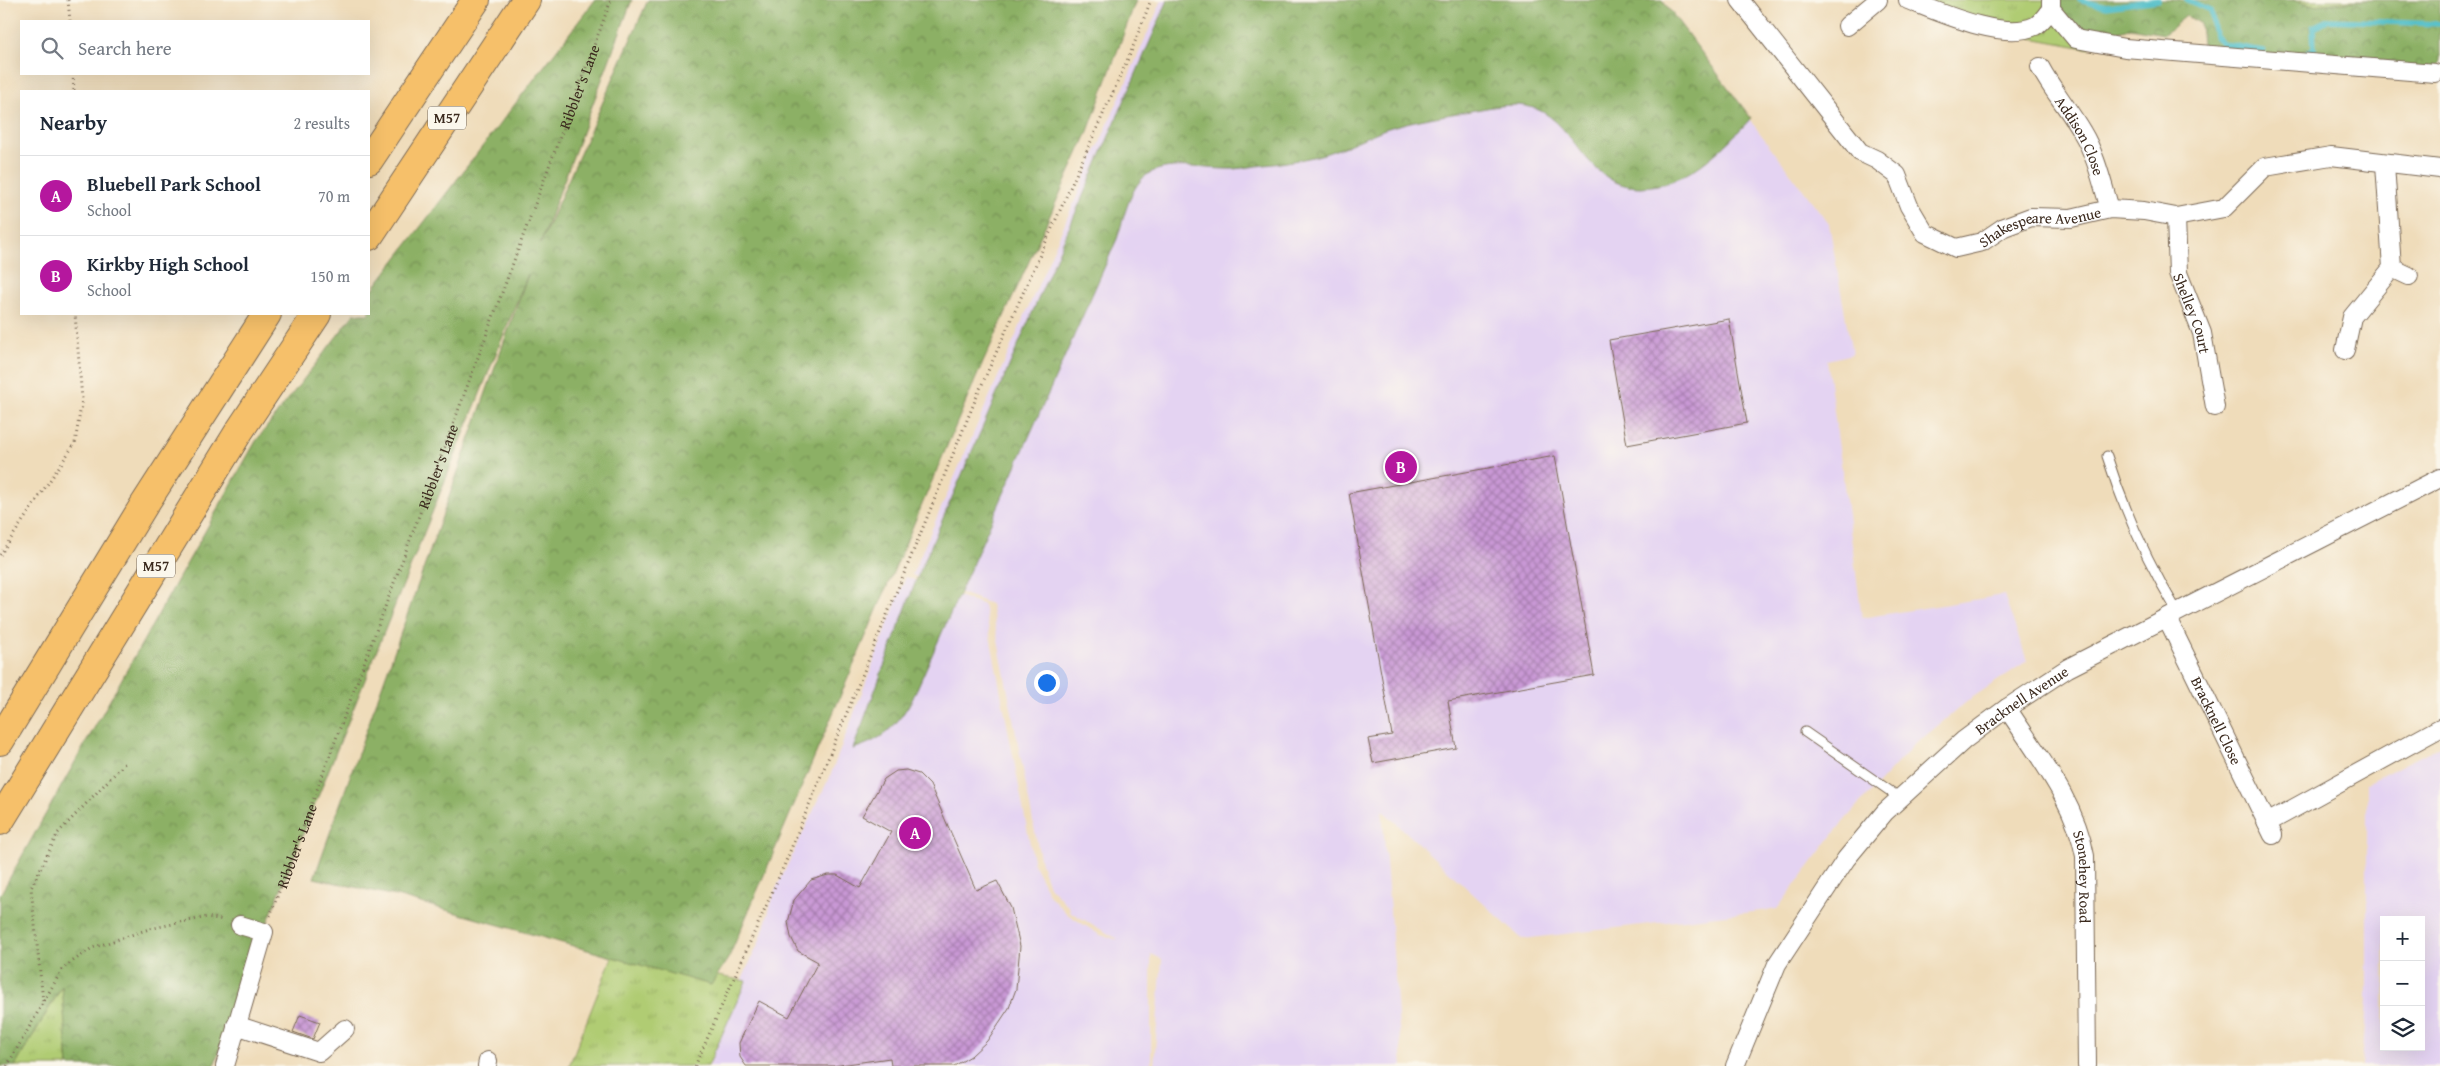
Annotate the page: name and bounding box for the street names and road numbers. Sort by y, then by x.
street label: Ribbler's Lane [553,41,604,132]
street label: Addison Close [2051,91,2110,178]
road number: M57 [428,106,466,130]
street label: Shakespeare Avenue [1974,201,2103,252]
street label: Shelley Court [2169,270,2216,356]
street label: Ribbler's Lane [412,421,463,511]
road number: M57 [137,554,175,578]
street label: Bracknell Avenue [1970,660,2072,739]
street label: Bracknell Close [2187,673,2248,768]
street label: Ribbler's Lane [271,800,322,891]
street label: Stonehey Road [2068,827,2096,923]

